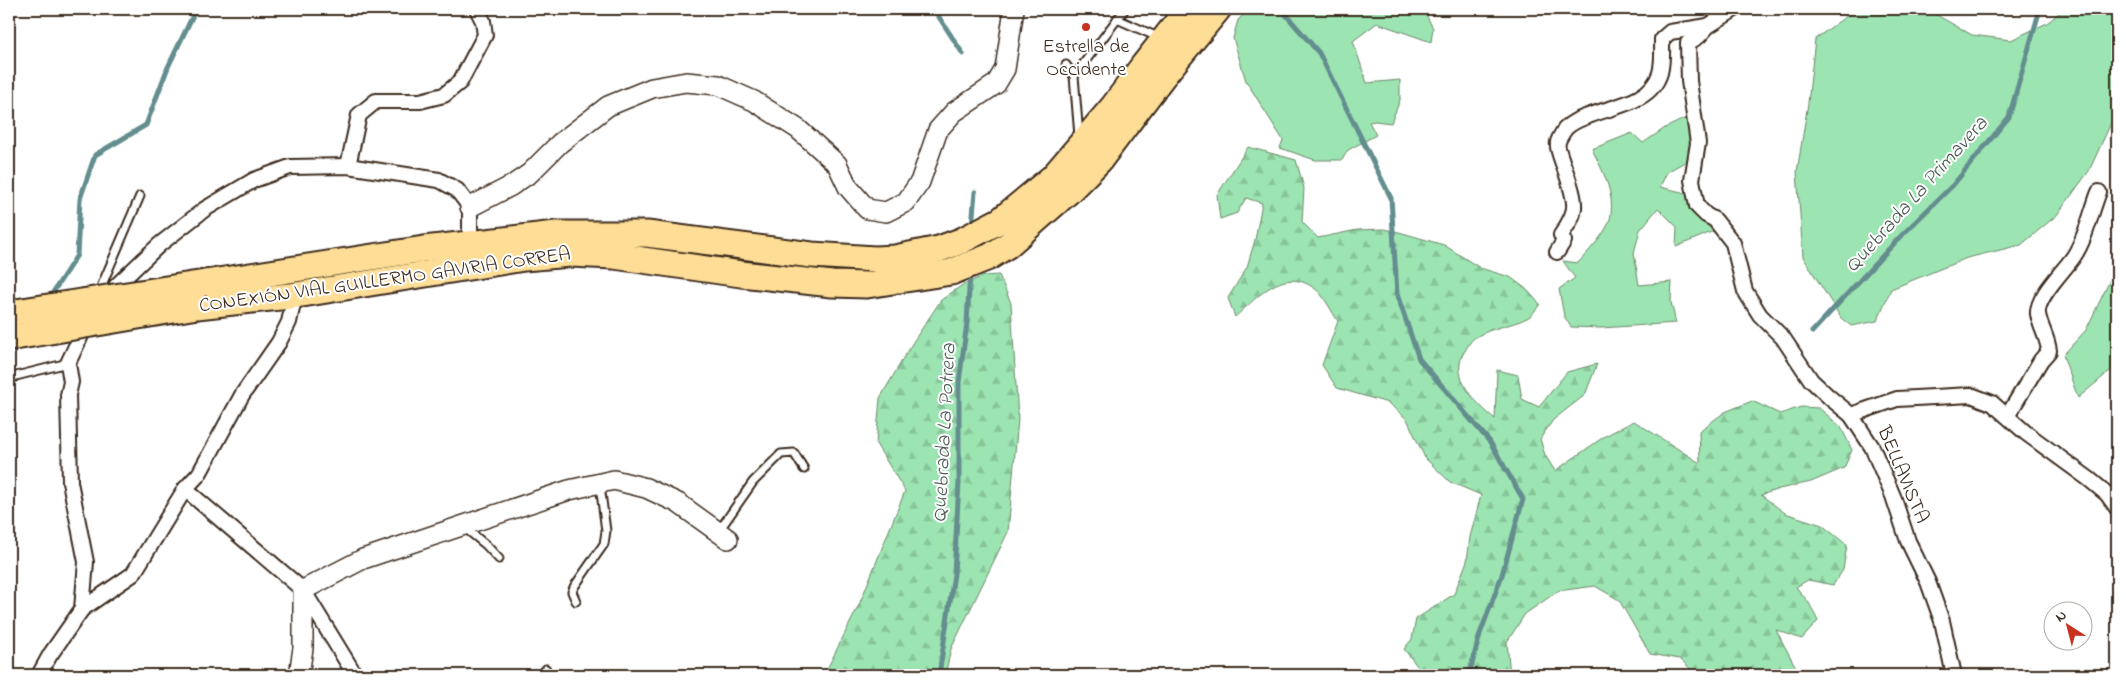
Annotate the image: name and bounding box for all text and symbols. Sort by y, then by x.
marker: Estrella de Occidente [1080,21,1092,33]
place label: Estrella de Occidente [1043,33,1129,85]
water label: Quebrada La Primavera [1838,110,1996,280]
street label: CONEXIÓN VIAL GUILLERMO GAVIRIA CORREA [197,241,573,321]
water label: Quebrada La Potrera [925,342,965,523]
street label: BELLAVISTA [1868,421,1936,528]
north arrow [2044,602,2094,652]
text: N [2051,605,2071,628]

